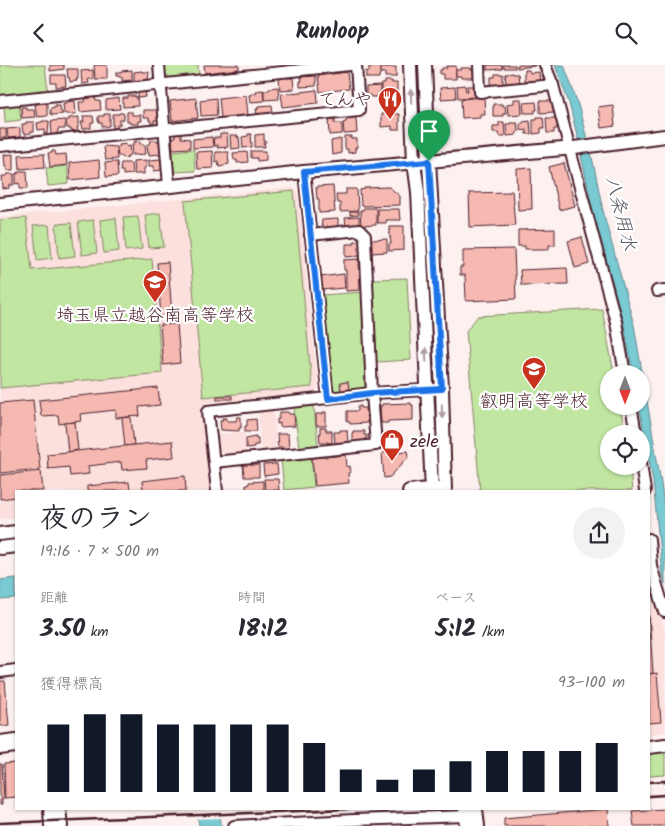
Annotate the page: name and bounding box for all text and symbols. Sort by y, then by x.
text: Runloop [296,15,369,50]
icon: back [25,19,53,47]
icon: search [612,19,640,47]
place label: てんや [318,86,372,115]
restaurant icon: てんや [377,86,403,120]
one-way arrow [407,88,415,104]
pin [408,110,450,161]
icon: arrive [415,117,443,145]
water label: 八条用水 [596,173,644,254]
school or university icon: 埼玉県立越谷南高等学校 [142,269,168,303]
place label: 埼玉県立越谷南高等学校 [56,302,254,331]
one-way arrow [421,347,429,363]
school or university icon: 叡明高等学校 [521,356,547,390]
north arrow [600,365,650,415]
map controls [600,365,650,475]
place label: 叡明高等学校 [480,388,588,417]
one-way arrow [439,403,447,419]
button: locate [600,425,650,475]
shop icon: zele [379,428,405,462]
place label: zele [410,428,439,457]
text: 夜のラン [40,497,152,542]
button: share [573,507,625,559]
text: 19:16 · 7 × 500 m [40,539,159,564]
text: 距離 [40,587,68,609]
text: 時間 [238,587,266,609]
text: ペース [435,587,477,609]
text: 3.50 [40,609,85,649]
text: 18:12 [238,609,288,649]
text: 5:12 [435,609,476,649]
text: km [85,621,108,643]
text: /km [476,621,505,643]
text: 93–100 m [558,670,625,695]
text: 獲得標高 [40,672,104,697]

